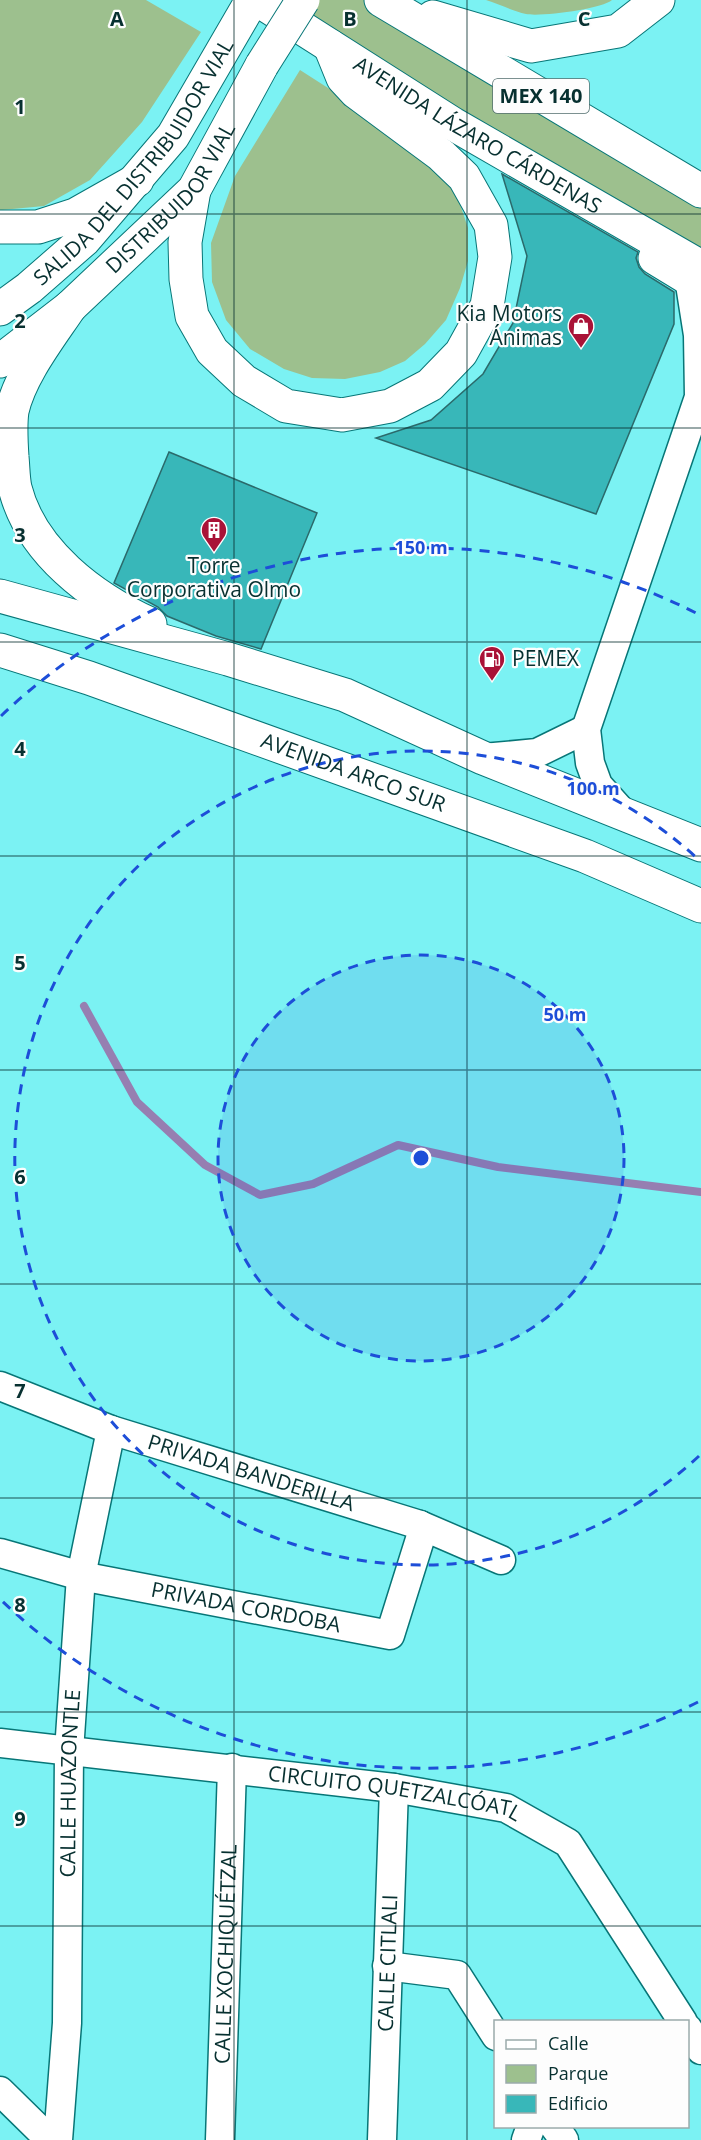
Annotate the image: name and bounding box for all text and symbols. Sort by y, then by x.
text: A [110,5,124,32]
text: B [343,5,357,32]
text: C [578,5,591,32]
street label: SALIDA DEL DISTRIBUIDOR VIAL [27,30,237,290]
street label: AVENIDA LÁZARO CÁRDENAS [349,49,607,220]
road number: MEX 140 [493,79,589,113]
text: 1 [14,93,26,120]
street label: DISTRIBUIDOR VIAL [99,113,239,277]
place label: Kia Motors Ánimas [456,299,562,351]
text: 2 [14,307,26,334]
shop icon: Kia Motors Ánimas [566,311,596,349]
building icon: Torre Corporativa Olmo [199,515,229,553]
text: 3 [14,521,26,548]
text: 150 m [394,535,448,559]
place label: Torre Corporativa Olmo [127,551,301,603]
fuel station icon: PEMEX [477,644,507,682]
place label: PEMEX [512,644,580,672]
street label: AVENIDA ARCO SUR [257,726,450,818]
text: 4 [14,735,26,762]
text: 100 m [566,776,620,800]
text: 5 [14,949,26,976]
text: 50 m [544,1002,586,1026]
centre of rings [411,1148,431,1168]
text: 6 [14,1163,26,1190]
text: 7 [14,1377,26,1404]
street label: PRIVADA BANDERILLA [145,1427,359,1517]
street label: PRIVADA CORDOBA [149,1575,344,1638]
text: 8 [14,1591,26,1618]
street label: CALLE HUAZONTLE [53,1688,86,1877]
street label: CIRCUITO QUETZALCÓATL [267,1759,527,1827]
text: 9 [14,1805,26,1832]
street label: CALLE XOCHIQUÉTZAL [207,1844,243,2064]
street label: CALLE CITLALI [371,1894,403,2032]
legend [494,2020,689,2128]
text: Calle [548,2031,589,2055]
text: Parque [548,2061,608,2085]
text: Edificio [548,2091,608,2115]

